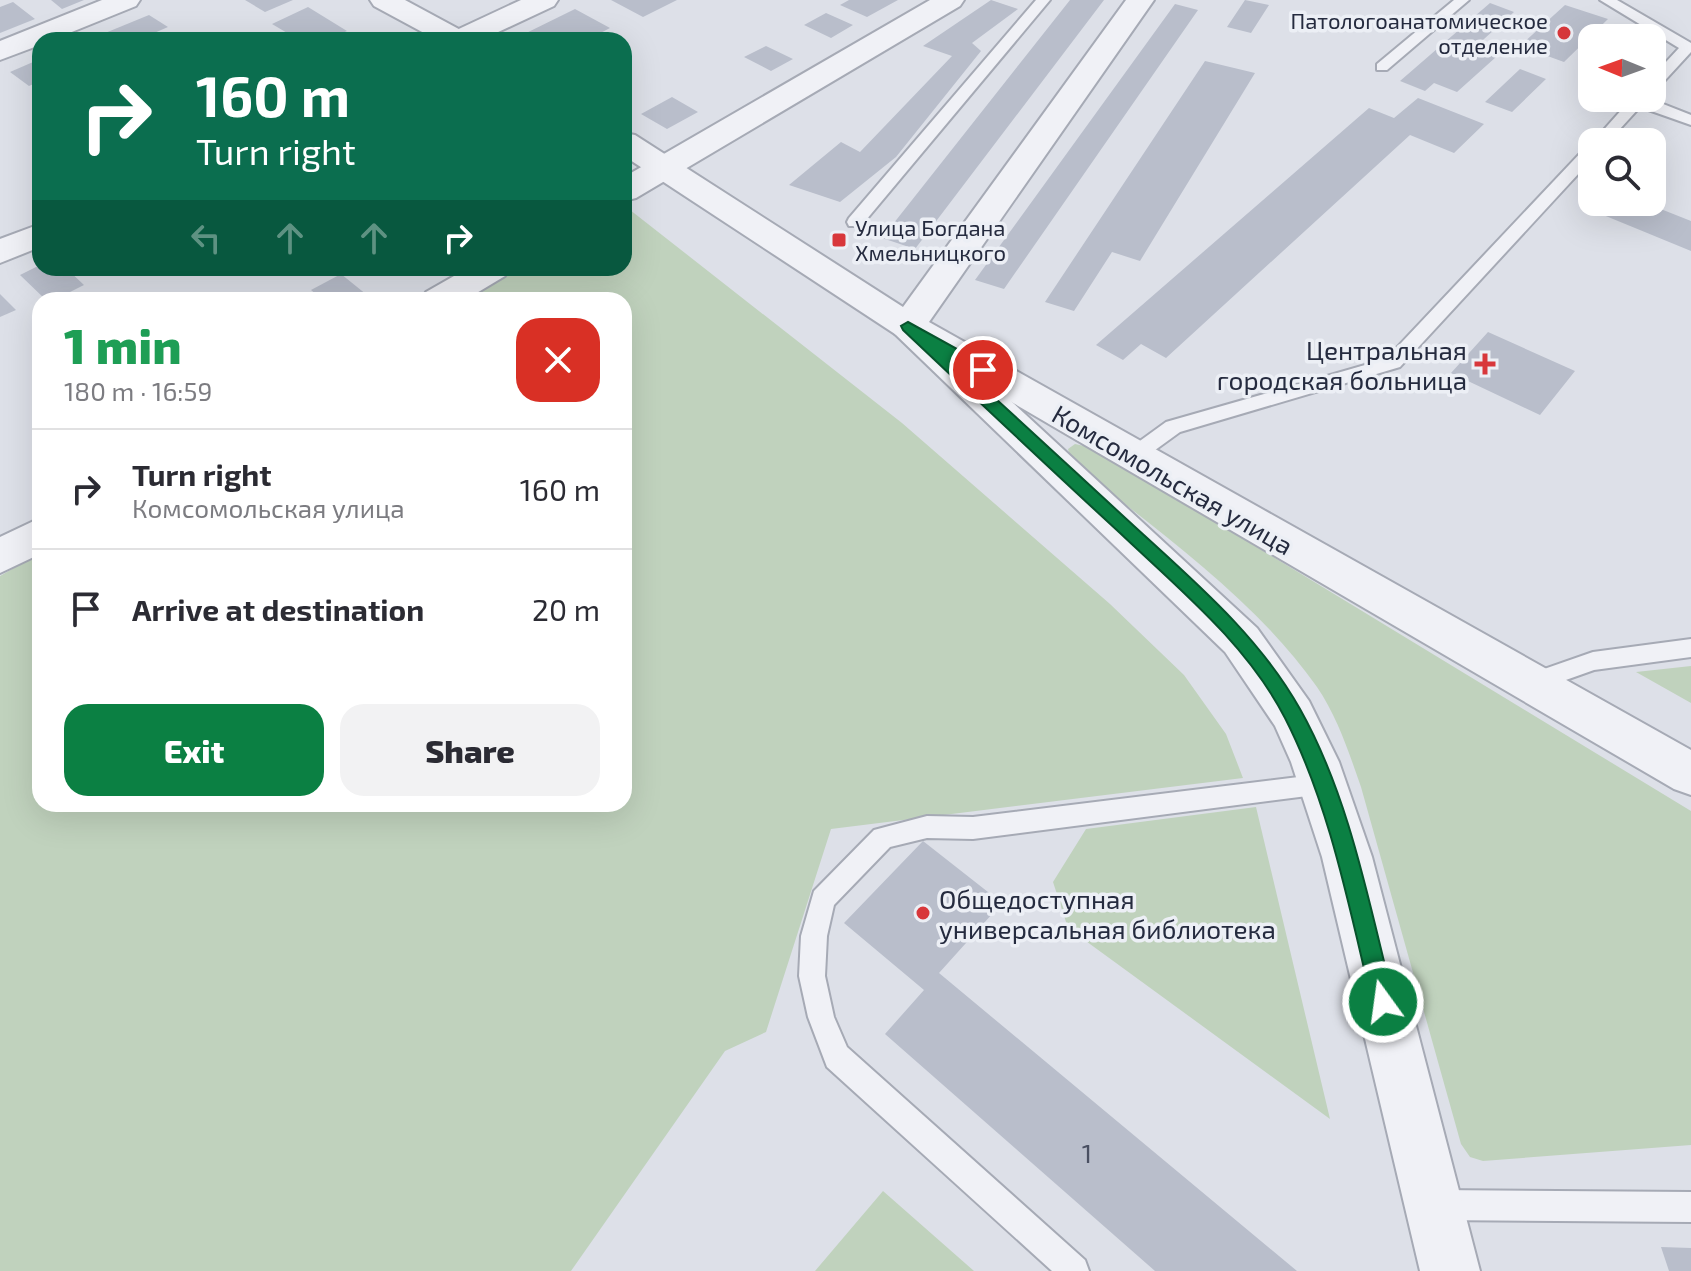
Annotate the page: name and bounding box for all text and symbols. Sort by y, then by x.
place label: Патологоанатомическое отделение [1291,7,1548,58]
marker: Патологоанатомическое отделение [1555,24,1573,42]
north arrow [1578,24,1666,112]
map controls [1578,24,1666,216]
text: 160 m [196,61,350,128]
icon: right [64,64,168,168]
button: search [1578,128,1666,216]
text: Turn right [196,129,356,172]
place label: Улица Богдана Хмельницкого [855,214,1006,265]
icon: left [184,216,228,260]
icon: ahead [268,216,312,260]
icon: ahead [352,216,396,260]
icon: right [436,216,480,260]
marker: Улица Богдана Хмельницкого [830,231,848,249]
text: 1 min [64,316,182,374]
button: close [516,318,600,402]
place label: Центральная городская больница [1217,334,1467,395]
pin [949,336,1017,404]
icon: arrive [961,348,1005,392]
marker: Центральная городская больница [1474,353,1496,375]
text: 180 m · 16:59 [64,375,212,406]
street label: Комсомольская улица [1047,397,1299,561]
text: Turn right [132,456,272,492]
icon: right [64,467,108,511]
text: 160 m [520,471,600,507]
text: Комсомольская улица [132,492,405,523]
icon: arrive [64,587,108,631]
text: Arrive at destination [132,591,424,627]
text: 20 m [532,591,600,627]
button: Exit [64,704,324,796]
button: Share [340,704,600,796]
place label: Общедоступная универсальная библиотека [939,883,1276,945]
marker: Общедоступная универсальная библиотека [914,904,932,922]
position arrow [1341,960,1425,1044]
house number: 1 [1082,1137,1092,1168]

